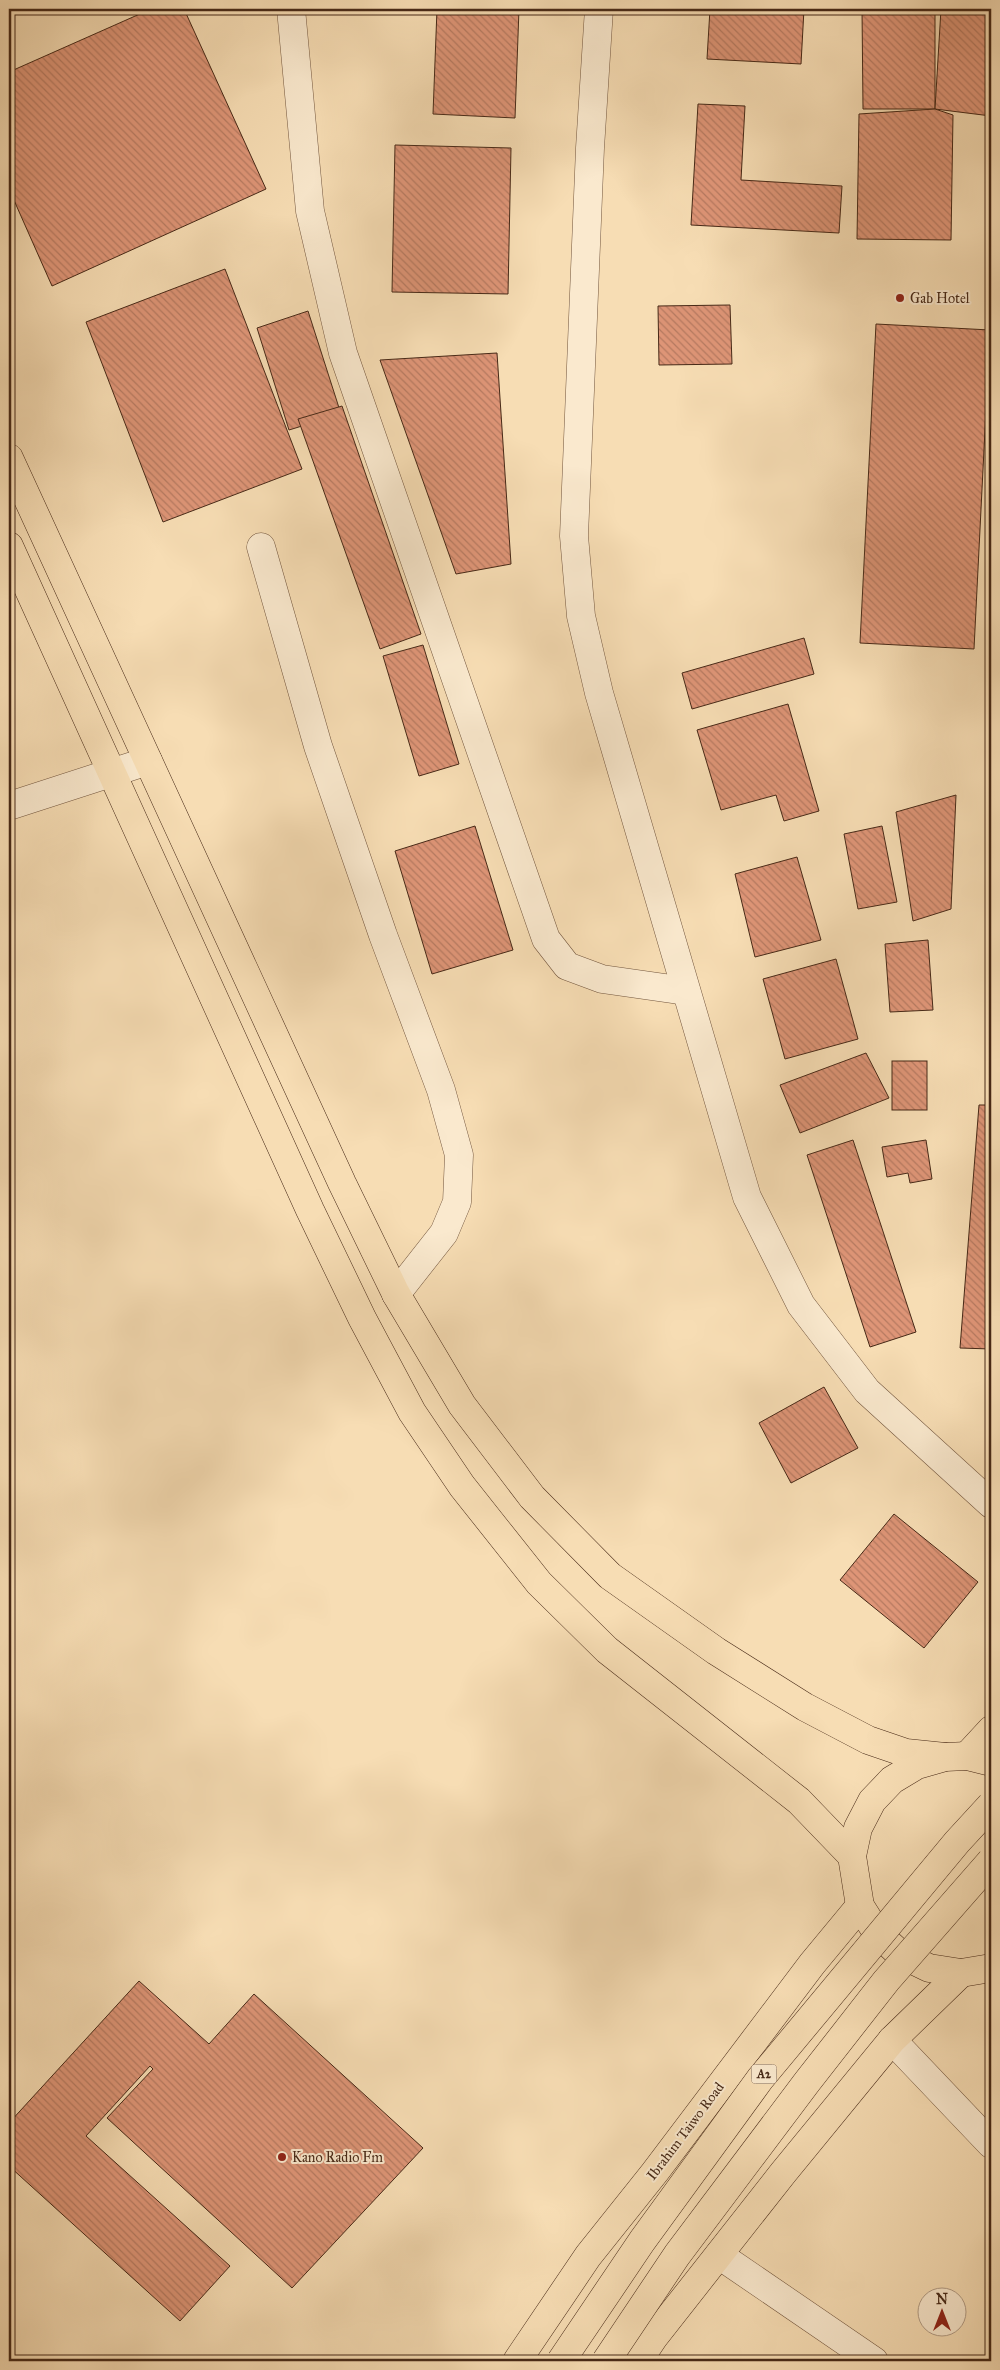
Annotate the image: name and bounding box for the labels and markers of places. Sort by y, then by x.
place label: Gab Hotel [910,290,970,307]
marker: Gab Hotel [894,292,906,304]
place label: Kano Radio Fm [292,2149,383,2166]
marker: Kano Radio Fm [276,2151,288,2163]

